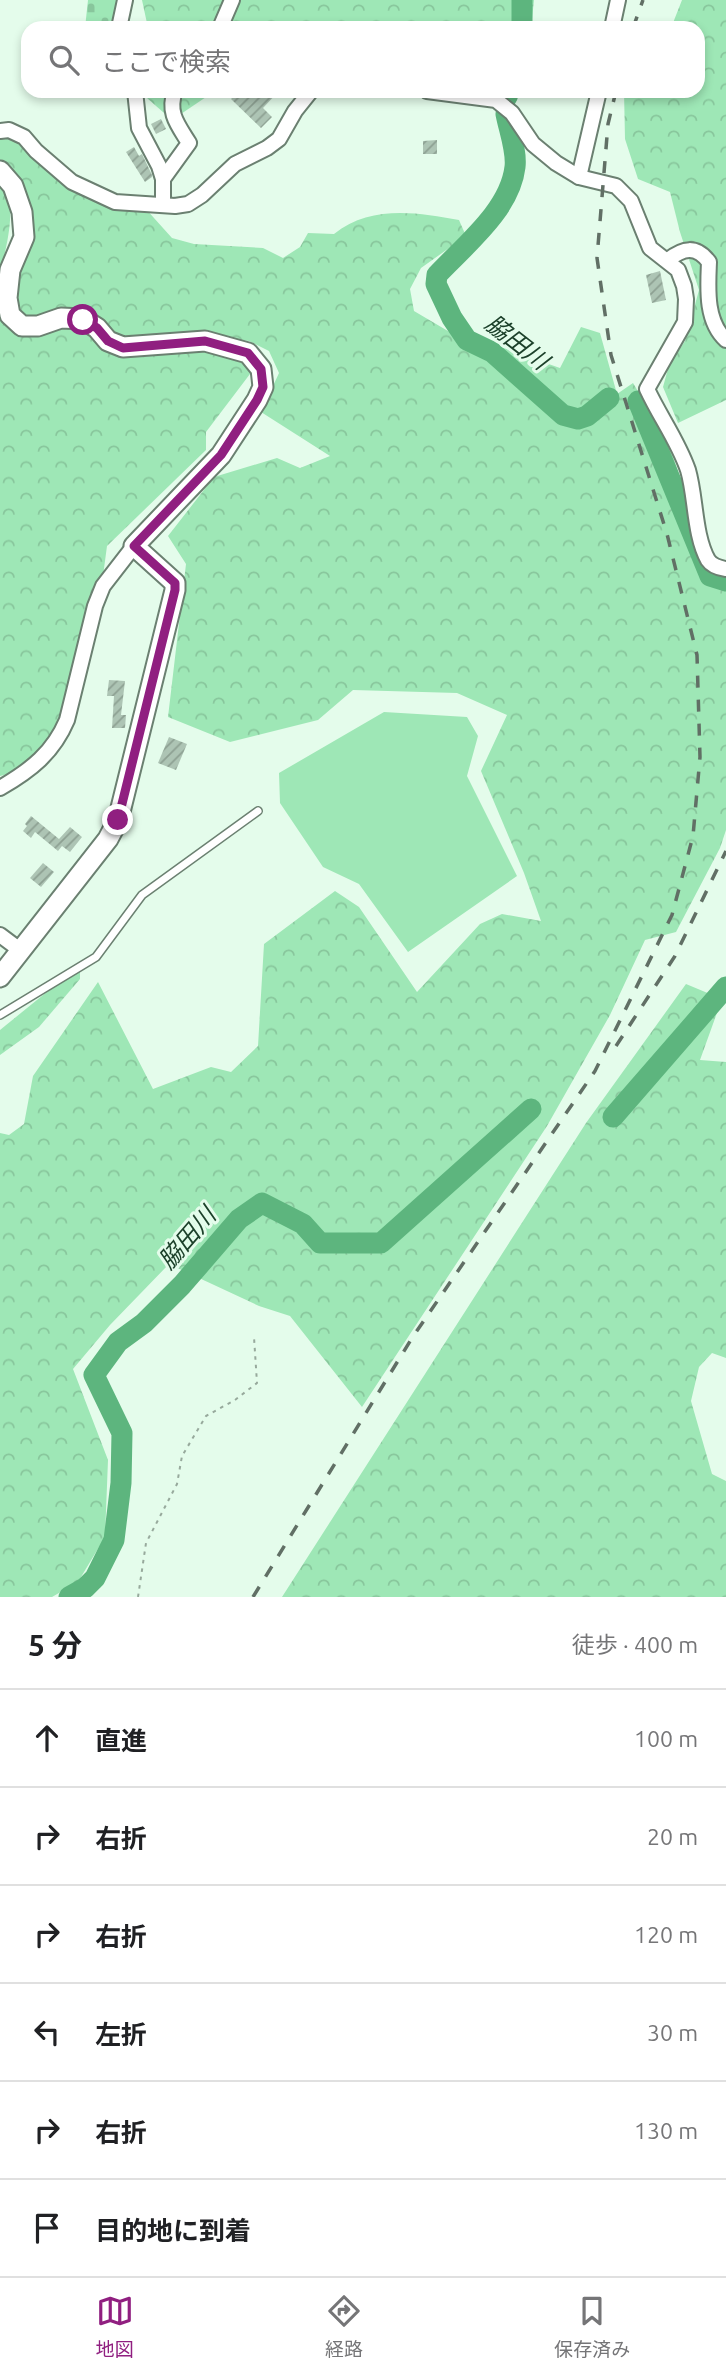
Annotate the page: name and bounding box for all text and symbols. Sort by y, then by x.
search box [21,21,705,98]
icon: search [45,41,83,79]
text: ここで検索 [101,47,231,76]
route start [67,304,98,335]
water label: 脇田川 [480,309,556,377]
route end [102,804,133,835]
water label: 脇田川 [153,1200,223,1274]
text: 5 分 [28,1628,82,1662]
text: 徒歩 · 400 m [572,1632,698,1657]
icon: ahead [28,1719,66,1757]
text: 直進 [95,1726,147,1755]
text: 100 m [634,1726,698,1751]
icon: right [28,1817,66,1855]
text: 右折 [95,1824,147,1853]
text: 20 m [647,1824,698,1849]
icon: right [28,1915,66,1953]
text: 右折 [95,1922,147,1951]
text: 120 m [634,1922,698,1947]
icon: left [28,2013,66,2051]
text: 左折 [95,2020,147,2049]
text: 30 m [647,2020,698,2045]
icon: right [28,2111,66,2149]
text: 右折 [95,2118,147,2147]
text: 130 m [634,2118,698,2143]
icon: arrive [28,2209,66,2247]
text: 目的地に到着 [95,2216,251,2245]
tab: 地図 [96,2292,134,2361]
tab: 経路 [325,2292,363,2361]
tab: 保存済み [554,2292,630,2361]

